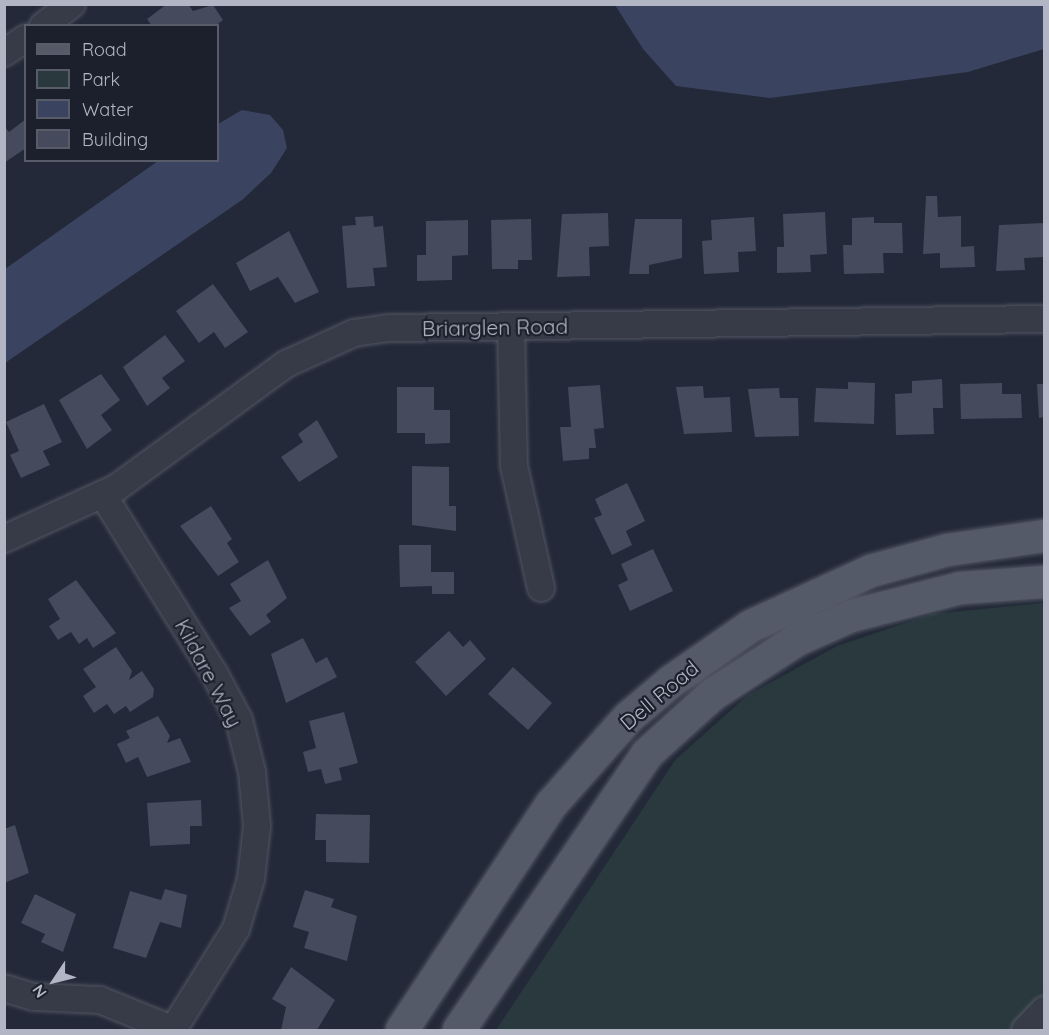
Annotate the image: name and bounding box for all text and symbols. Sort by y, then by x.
legend [24,24,219,162]
text: Road [82,38,127,61]
text: Park [82,68,120,91]
text: Water [82,98,133,121]
text: Building [82,128,148,151]
street label: Briarglen Road [422,313,568,341]
street label: Kildare Way [170,615,248,731]
street label: Dell Road [615,655,703,735]
north arrow [24,951,84,1011]
text: N [28,981,51,1002]

